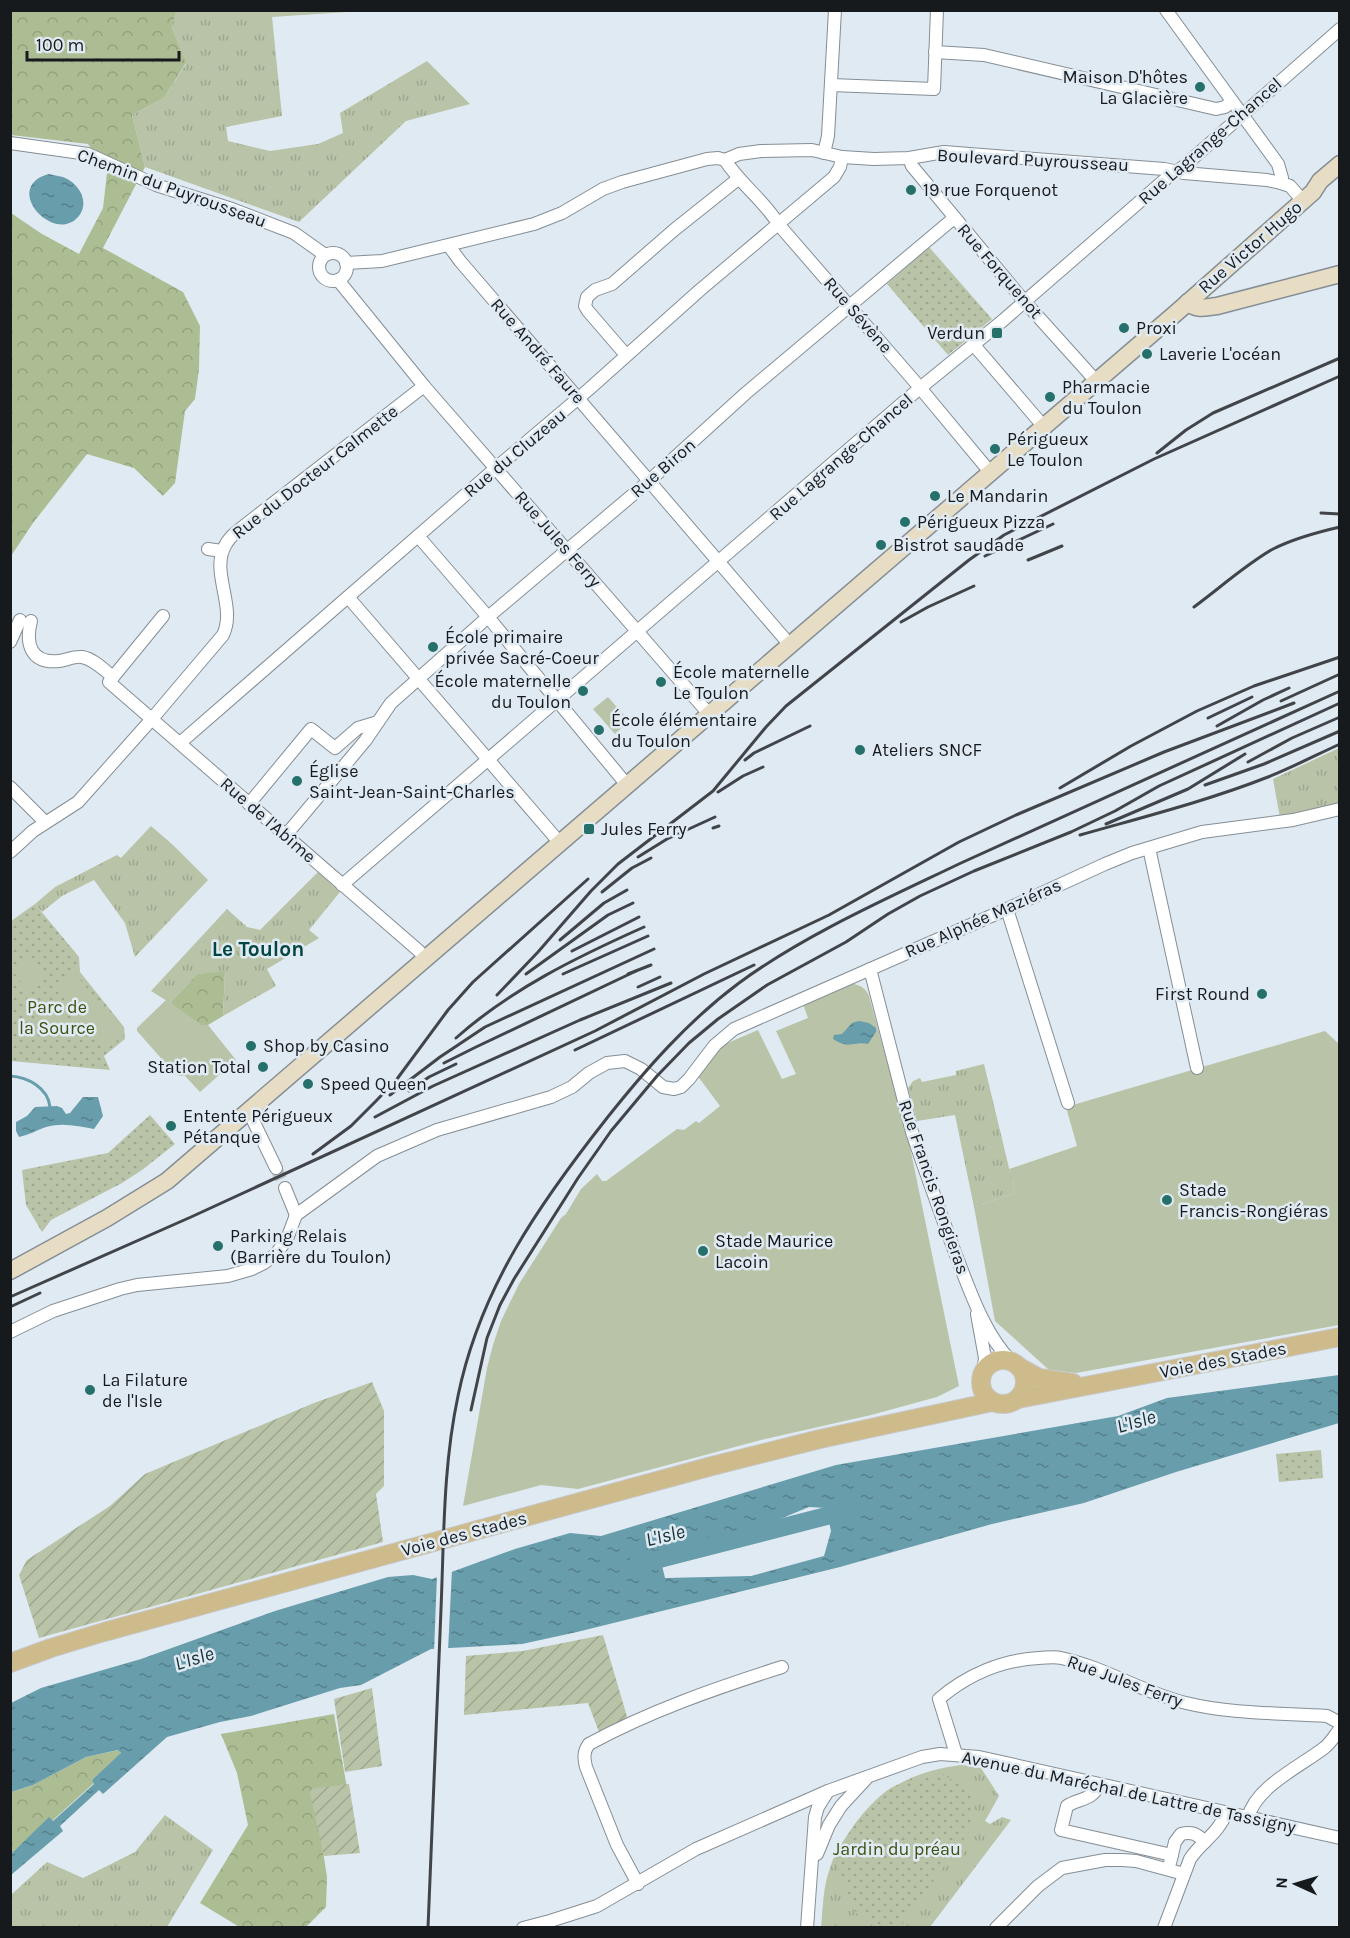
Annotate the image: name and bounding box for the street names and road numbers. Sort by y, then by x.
street label: Rue Lagrange-Chancel [1134,73,1286,209]
street label: Chemin du Puyrousseau [74,143,270,233]
street label: Boulevard Puyrousseau [937,144,1129,176]
street label: Rue Victor Hugo [1194,196,1306,298]
street label: Rue Forquenot [953,219,1047,323]
street label: Rue Sévène [819,272,897,358]
street label: Rue André Faure [486,294,590,408]
street label: Rue Lagrange-Chancel [765,389,917,525]
street label: Rue du Docteur Calmette [228,400,402,544]
street label: Rue du Cluzeau [459,404,571,502]
street label: Rue Biron [626,434,700,502]
street label: Rue Jules Ferry [510,486,606,592]
street label: Rue de l'Abîme [216,772,320,868]
street label: Rue Alphée Maziéras [901,874,1065,962]
street label: Rue Francis Rongieras [894,1097,974,1277]
street label: Voie des Stades [1158,1337,1288,1383]
street label: Voie des Stades [399,1507,529,1561]
street label: Rue Jules Ferry [1064,1650,1186,1712]
street label: Avenue du Maréchal de Lattre de Tassigny [960,1746,1299,1838]

